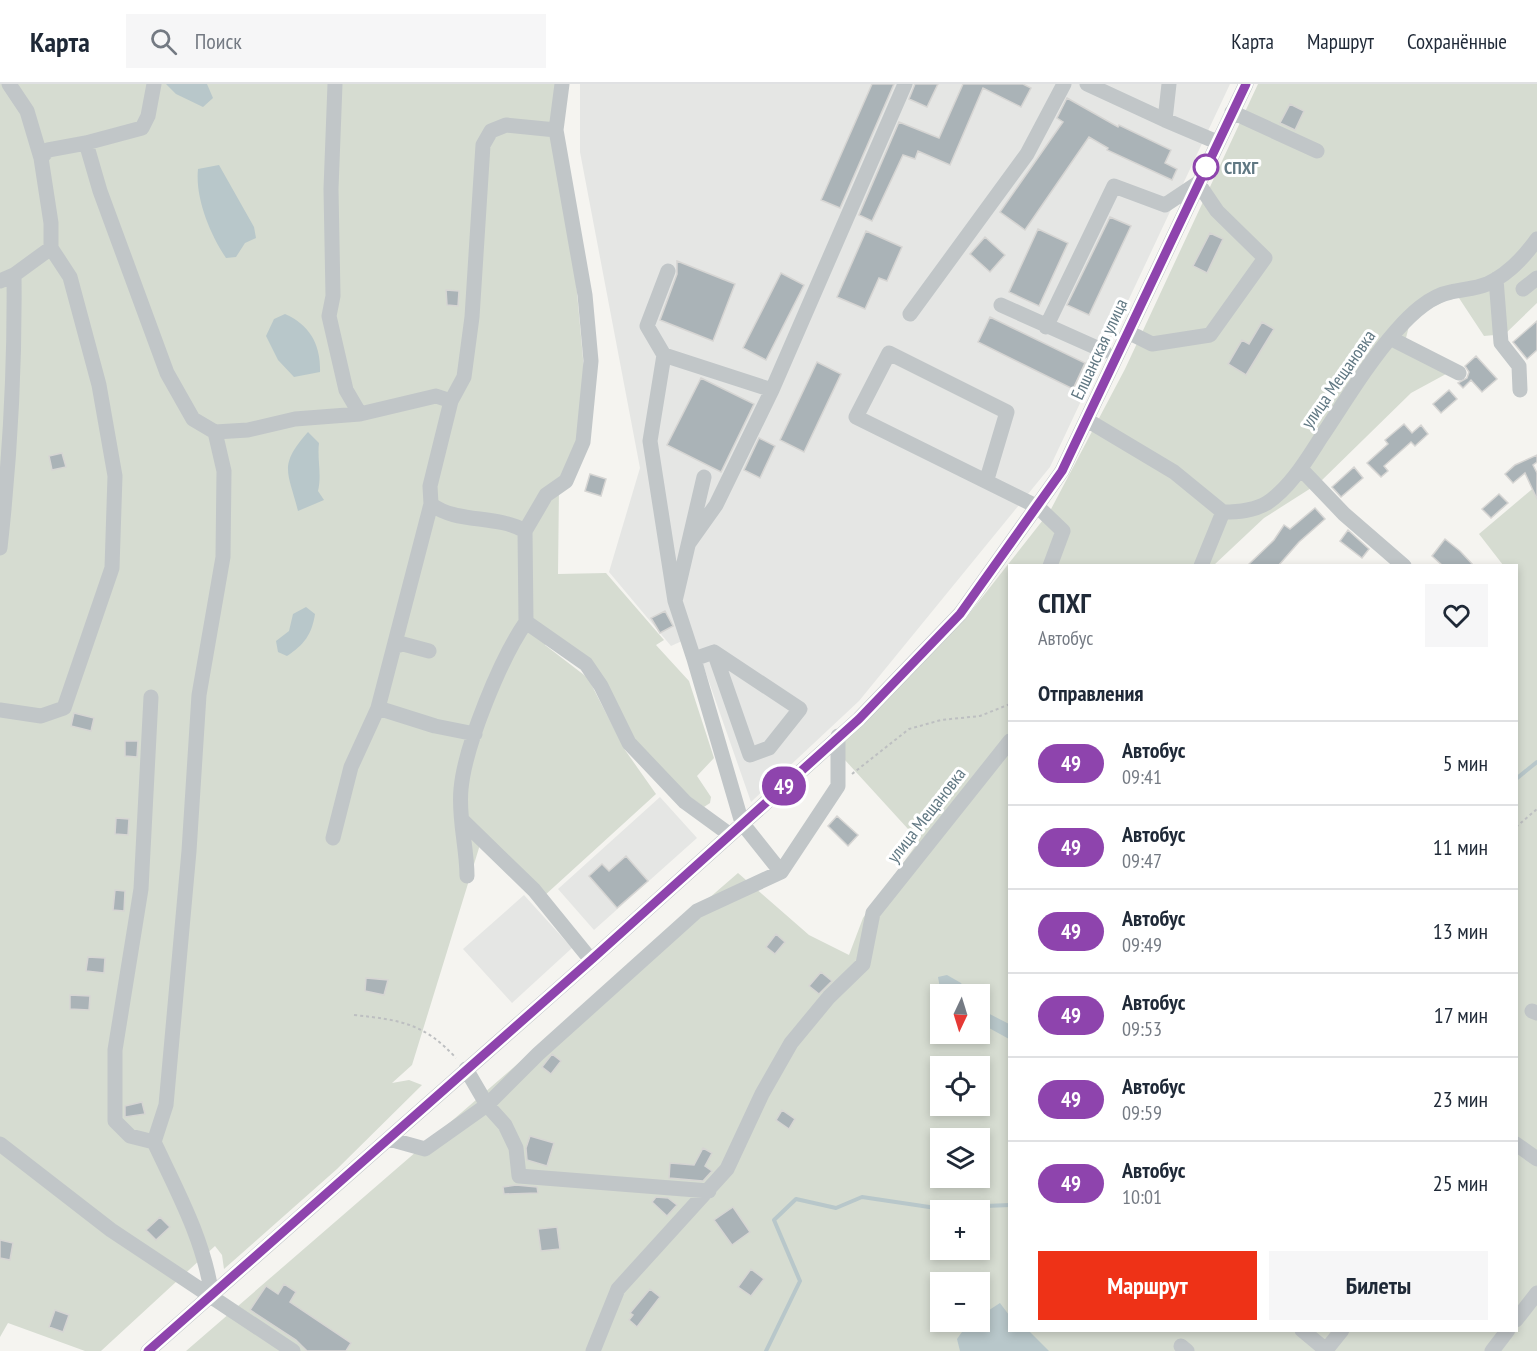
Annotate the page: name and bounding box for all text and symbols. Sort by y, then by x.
search box [126,14,546,68]
text: Карта [30,23,90,60]
icon: search [147,25,180,58]
text: Поиск [195,27,242,55]
text: Карта [1231,28,1274,55]
text: Маршрут [1307,28,1374,55]
text: Сохранённые [1407,28,1507,55]
marker: СПХГ [1193,154,1219,180]
place label: СПХГ [1224,156,1258,179]
street label: Елшанская улица [1066,295,1132,403]
street label: улица Мещановка [1296,325,1380,433]
text: СПХГ [1038,584,1091,621]
button: heart [1425,584,1488,647]
text: Автобус [1038,625,1093,651]
text: Отправления [1038,679,1144,707]
text: Автобус [1122,736,1185,764]
text: 5 мин [1443,749,1488,777]
text: 49 [1061,750,1081,777]
street label: улица Мещановка [882,763,970,867]
text: 09:41 [1122,764,1162,790]
line badge: 49 [757,766,811,806]
text: 49 [774,773,794,800]
text: Автобус [1122,820,1185,848]
text: 11 мин [1433,833,1488,861]
text: 49 [1061,834,1081,861]
text: 09:47 [1122,848,1162,874]
text: Автобус [1122,904,1185,932]
text: 13 мин [1433,917,1488,945]
text: 49 [1061,918,1081,945]
text: 09:49 [1122,932,1162,958]
north arrow [930,984,990,1044]
map controls [930,984,990,1332]
text: Автобус [1122,988,1185,1016]
text: 17 мин [1434,1001,1488,1029]
text: 49 [1061,1002,1081,1029]
text: 09:53 [1122,1016,1162,1042]
button: locate [930,1056,990,1116]
text: Автобус [1122,1072,1185,1100]
text: 23 мин [1433,1085,1488,1113]
text: 49 [1061,1086,1081,1113]
text: 09:59 [1122,1100,1162,1126]
button: layers [930,1128,990,1188]
text: Автобус [1122,1156,1185,1184]
text: 25 мин [1433,1169,1488,1197]
text: 49 [1061,1170,1081,1197]
text: 10:01 [1122,1184,1162,1210]
button: + [930,1200,990,1260]
button: Маршрут [1038,1251,1257,1320]
button: Билеты [1269,1251,1488,1320]
button: − [930,1272,990,1332]

